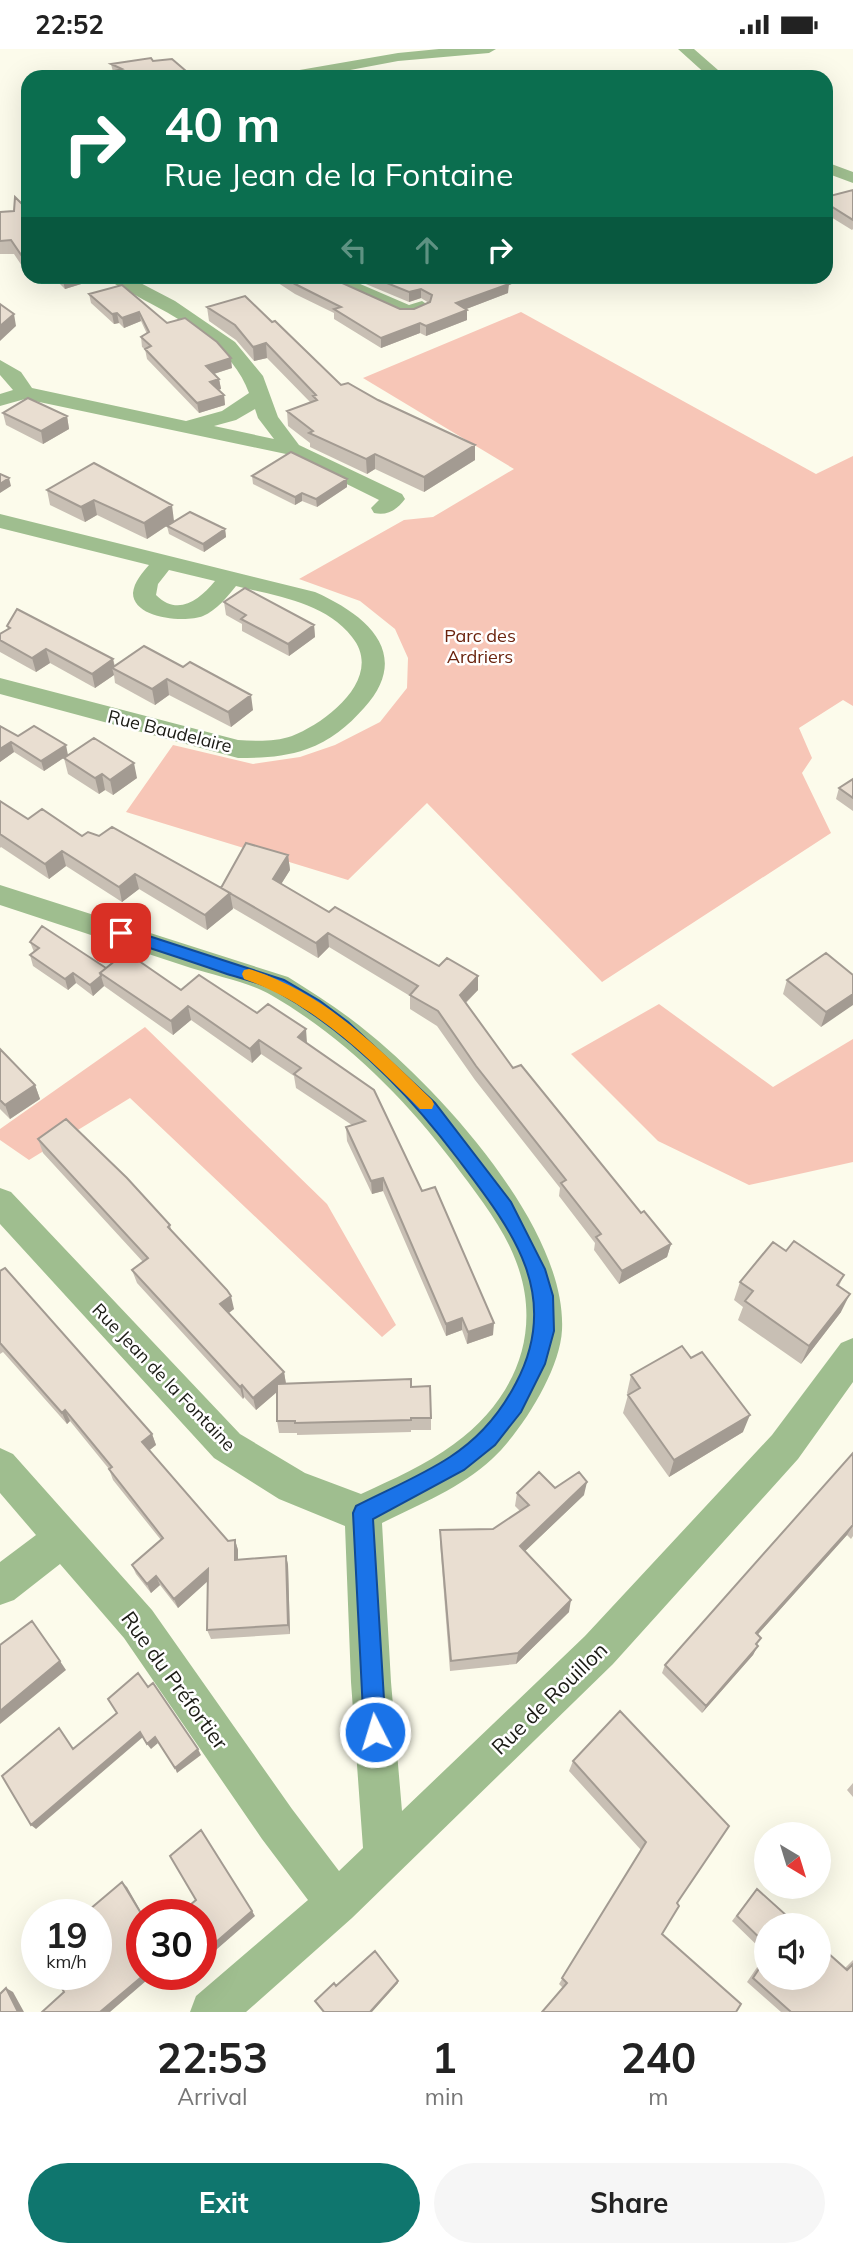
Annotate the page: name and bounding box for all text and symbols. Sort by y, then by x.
text: 22:52 [35,8,104,41]
text: 40 m [164,93,280,154]
icon: right [49,98,140,189]
text: Rue Jean de la Fontaine [164,154,513,194]
icon: left [335,231,373,269]
icon: ahead [408,231,446,269]
icon: right [481,231,519,269]
park label: Parc des Ardriers [444,624,516,668]
street label: Rue Baudelaire [106,704,234,758]
pin [91,903,151,963]
icon: arrive [102,914,140,952]
street label: Rue Jean de la Fontaine [87,1298,241,1456]
street label: Rue du Préfortier [116,1606,234,1754]
street label: Rue de Rouillon [486,1636,612,1760]
position arrow [338,1695,412,1769]
north arrow [754,1822,831,1899]
map controls [754,1822,831,1990]
speed limit sign: 30 [126,1899,217,1990]
text: 19 [45,1913,88,1957]
button: sound [754,1913,831,1990]
text: km/h [46,1950,87,1973]
text: 22:53 [157,2031,268,2084]
text: 1 [432,2031,457,2084]
text: 240 [621,2031,696,2084]
text: Arrival [177,2082,248,2111]
text: min [425,2082,464,2111]
text: m [648,2082,669,2111]
button: Exit [28,2163,420,2243]
button: Share [434,2163,825,2243]

